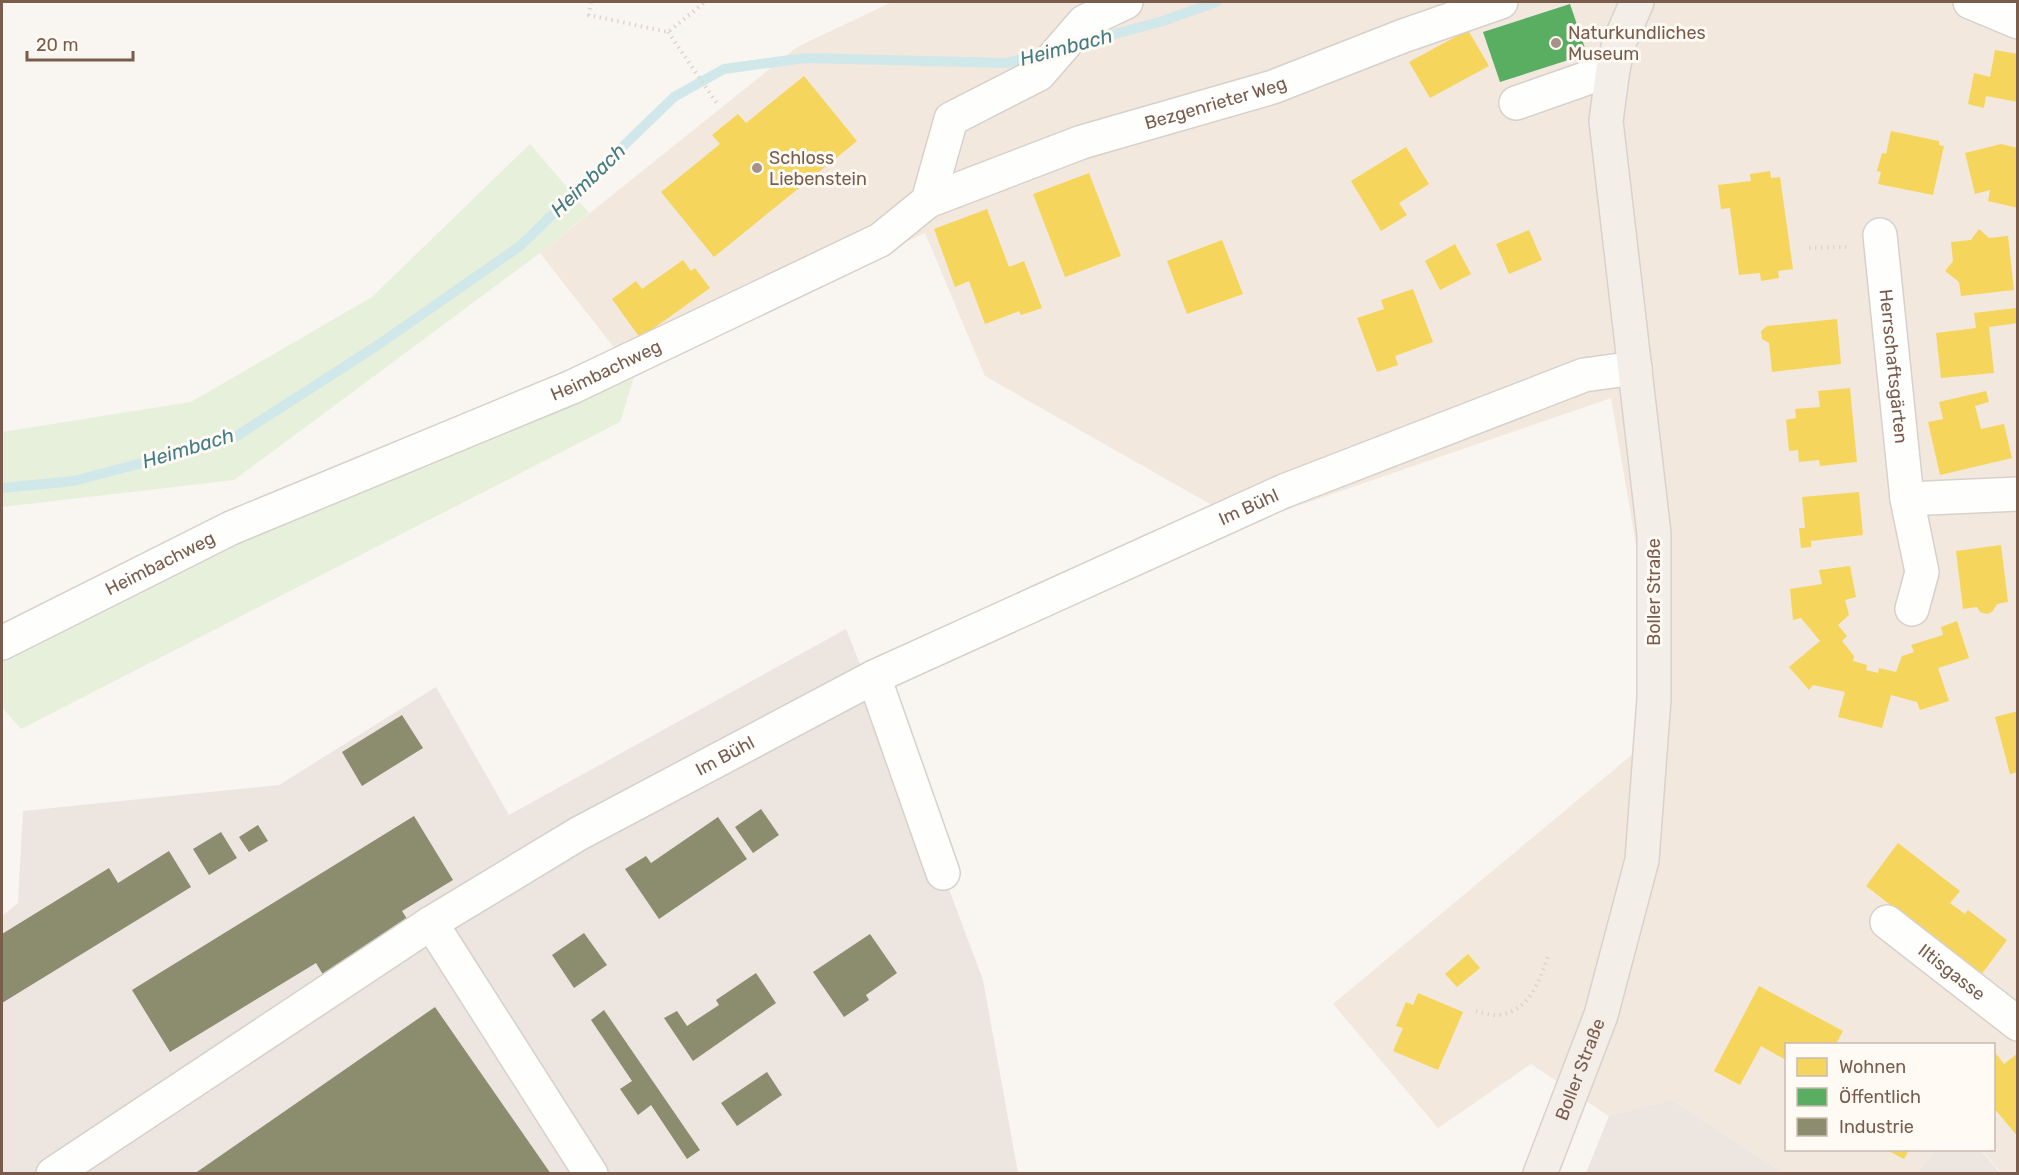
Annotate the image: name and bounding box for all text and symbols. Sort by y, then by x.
place label: Naturkundliches Museum [1568,22,1706,65]
water label: Heimbach [1017,23,1115,71]
scale bar [27,24,134,62]
text: 20 m [36,34,78,56]
marker: Naturkundliches Museum [1549,36,1563,50]
street label: Bezgenrieter Weg [1142,72,1290,134]
water label: Heimbach [546,138,630,222]
place label: Schloss Liebenstein [769,147,867,190]
marker: Schloss Liebenstein [750,161,764,175]
street label: Herrschaftsgärten [1875,288,1912,445]
street label: Heimbachweg [547,335,665,406]
water label: Heimbach [139,423,237,473]
street label: Im Bühl [1215,484,1282,530]
street label: Heimbachweg [102,527,219,600]
street label: Boller Straße [1643,538,1665,646]
street label: Im Bühl [692,731,758,781]
street label: Iltisgasse [1914,939,1990,1005]
street label: Boller Straße [1551,1015,1610,1124]
legend [1785,1043,1995,1151]
text: Wohnen [1839,1056,1906,1078]
text: Öffentlich [1839,1086,1921,1108]
text: Industrie [1839,1116,1914,1138]

